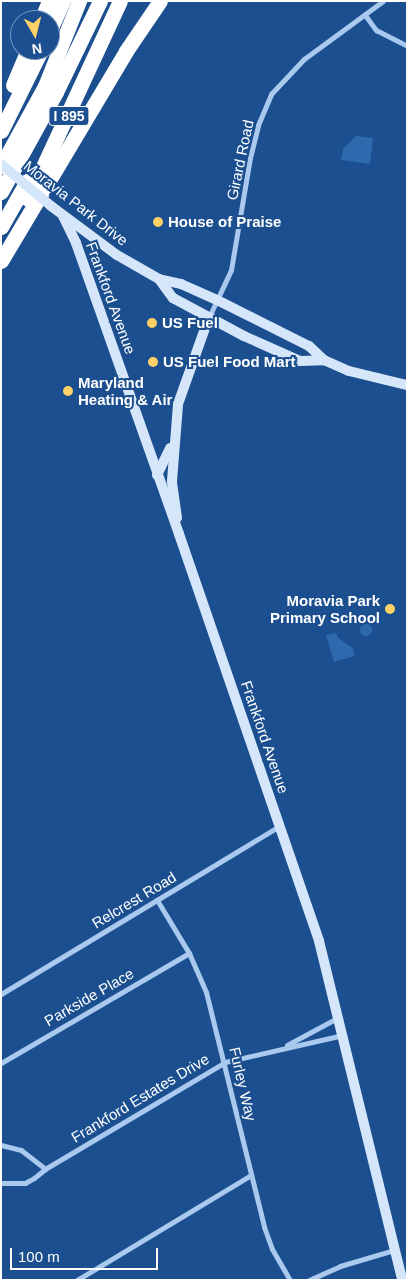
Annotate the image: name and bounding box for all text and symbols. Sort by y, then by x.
north arrow [10,10,60,60]
text: N [31,40,43,57]
road number: I 895 [48,104,90,128]
street label: Girard Road [223,118,257,202]
street label: Moravia Park Drive [20,157,132,249]
place label: House of Praise [168,213,281,231]
marker: House of Praise [152,216,164,228]
street label: Frankford Avenue [82,239,140,357]
place label: US Fuel [162,314,218,332]
marker: US Fuel [146,317,158,329]
place label: US Fuel Food Mart [163,353,295,371]
marker: US Fuel Food Mart [147,356,159,368]
place label: Maryland Heating & Air [78,373,173,408]
marker: Maryland Heating & Air [62,385,74,397]
place label: Moravia Park Primary School [270,591,380,626]
marker: Moravia Park Primary School [384,603,396,615]
street label: Frankford Avenue [237,678,293,796]
street label: Relcrest Road [89,868,179,932]
street label: Parkside Place [41,964,137,1030]
street label: Furley Way [226,1045,260,1123]
street label: Frankford Estates Drive [68,1050,212,1146]
scale bar [12,1238,160,1270]
text: 100 m [18,1248,60,1265]

